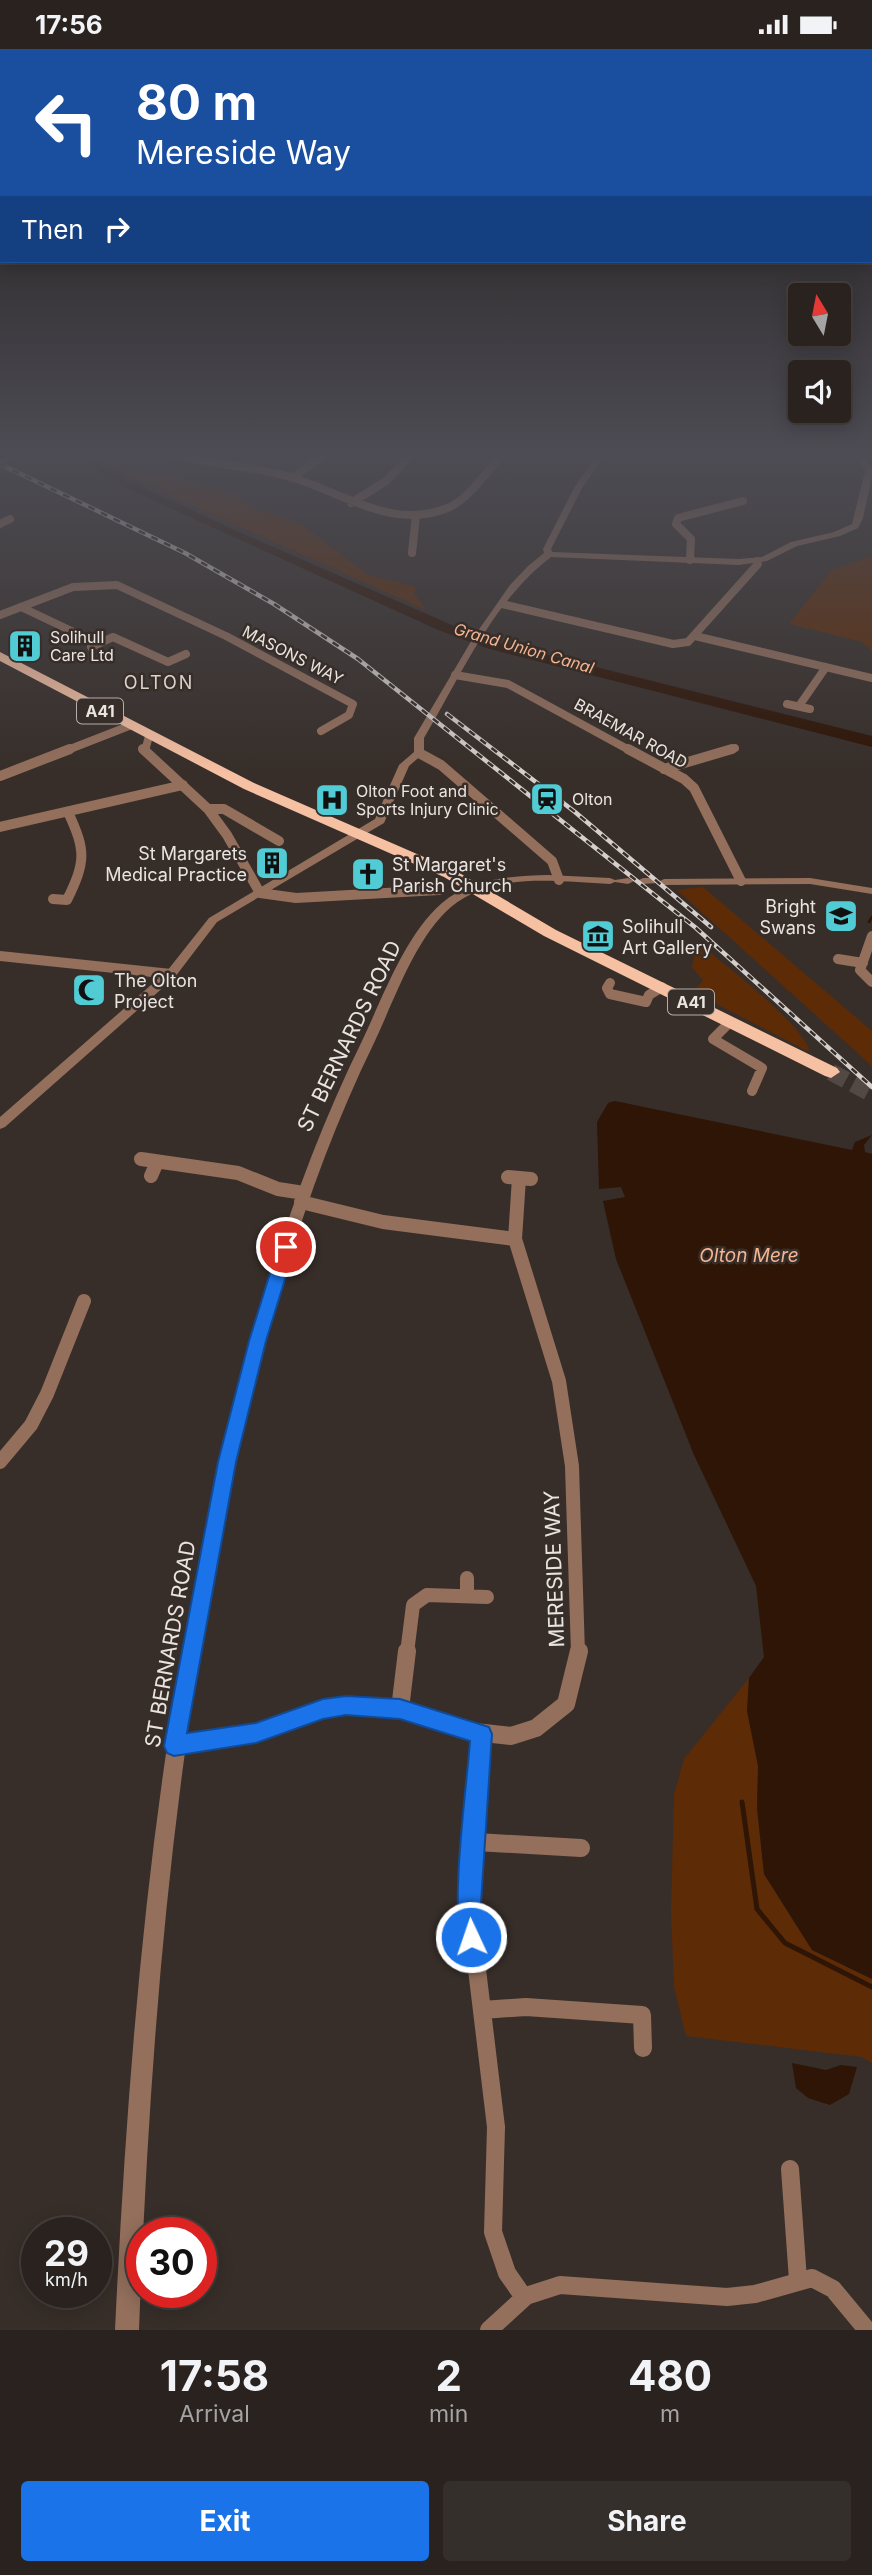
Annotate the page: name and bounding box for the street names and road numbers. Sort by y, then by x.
street label: MASONS WAY [239,621,347,689]
street label: BRAEMAR ROAD [571,694,691,772]
road number: A41 [77,699,123,723]
street label: ST BERNARDS ROAD [292,936,406,1136]
road number: A41 [668,989,714,1014]
street label: MERESIDE WAY [539,1490,569,1648]
street label: ST BERNARDS ROAD [139,1539,201,1749]

